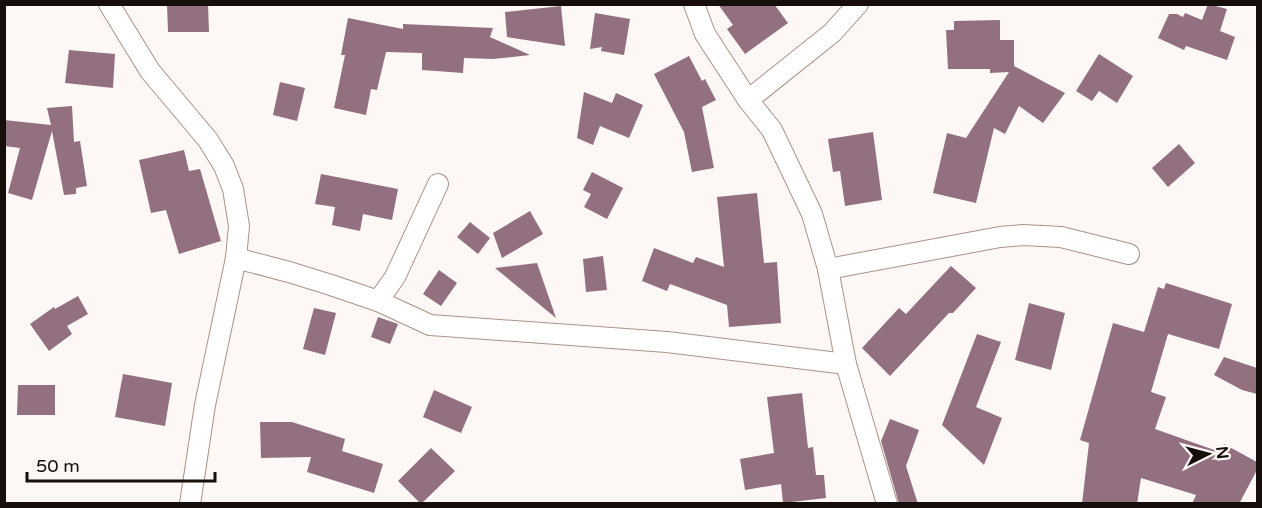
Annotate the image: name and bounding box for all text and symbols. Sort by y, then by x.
north arrow [1178,424,1238,484]
scale bar [27,445,214,483]
text: N [1211,445,1233,460]
text: 50 m [36,455,80,477]

